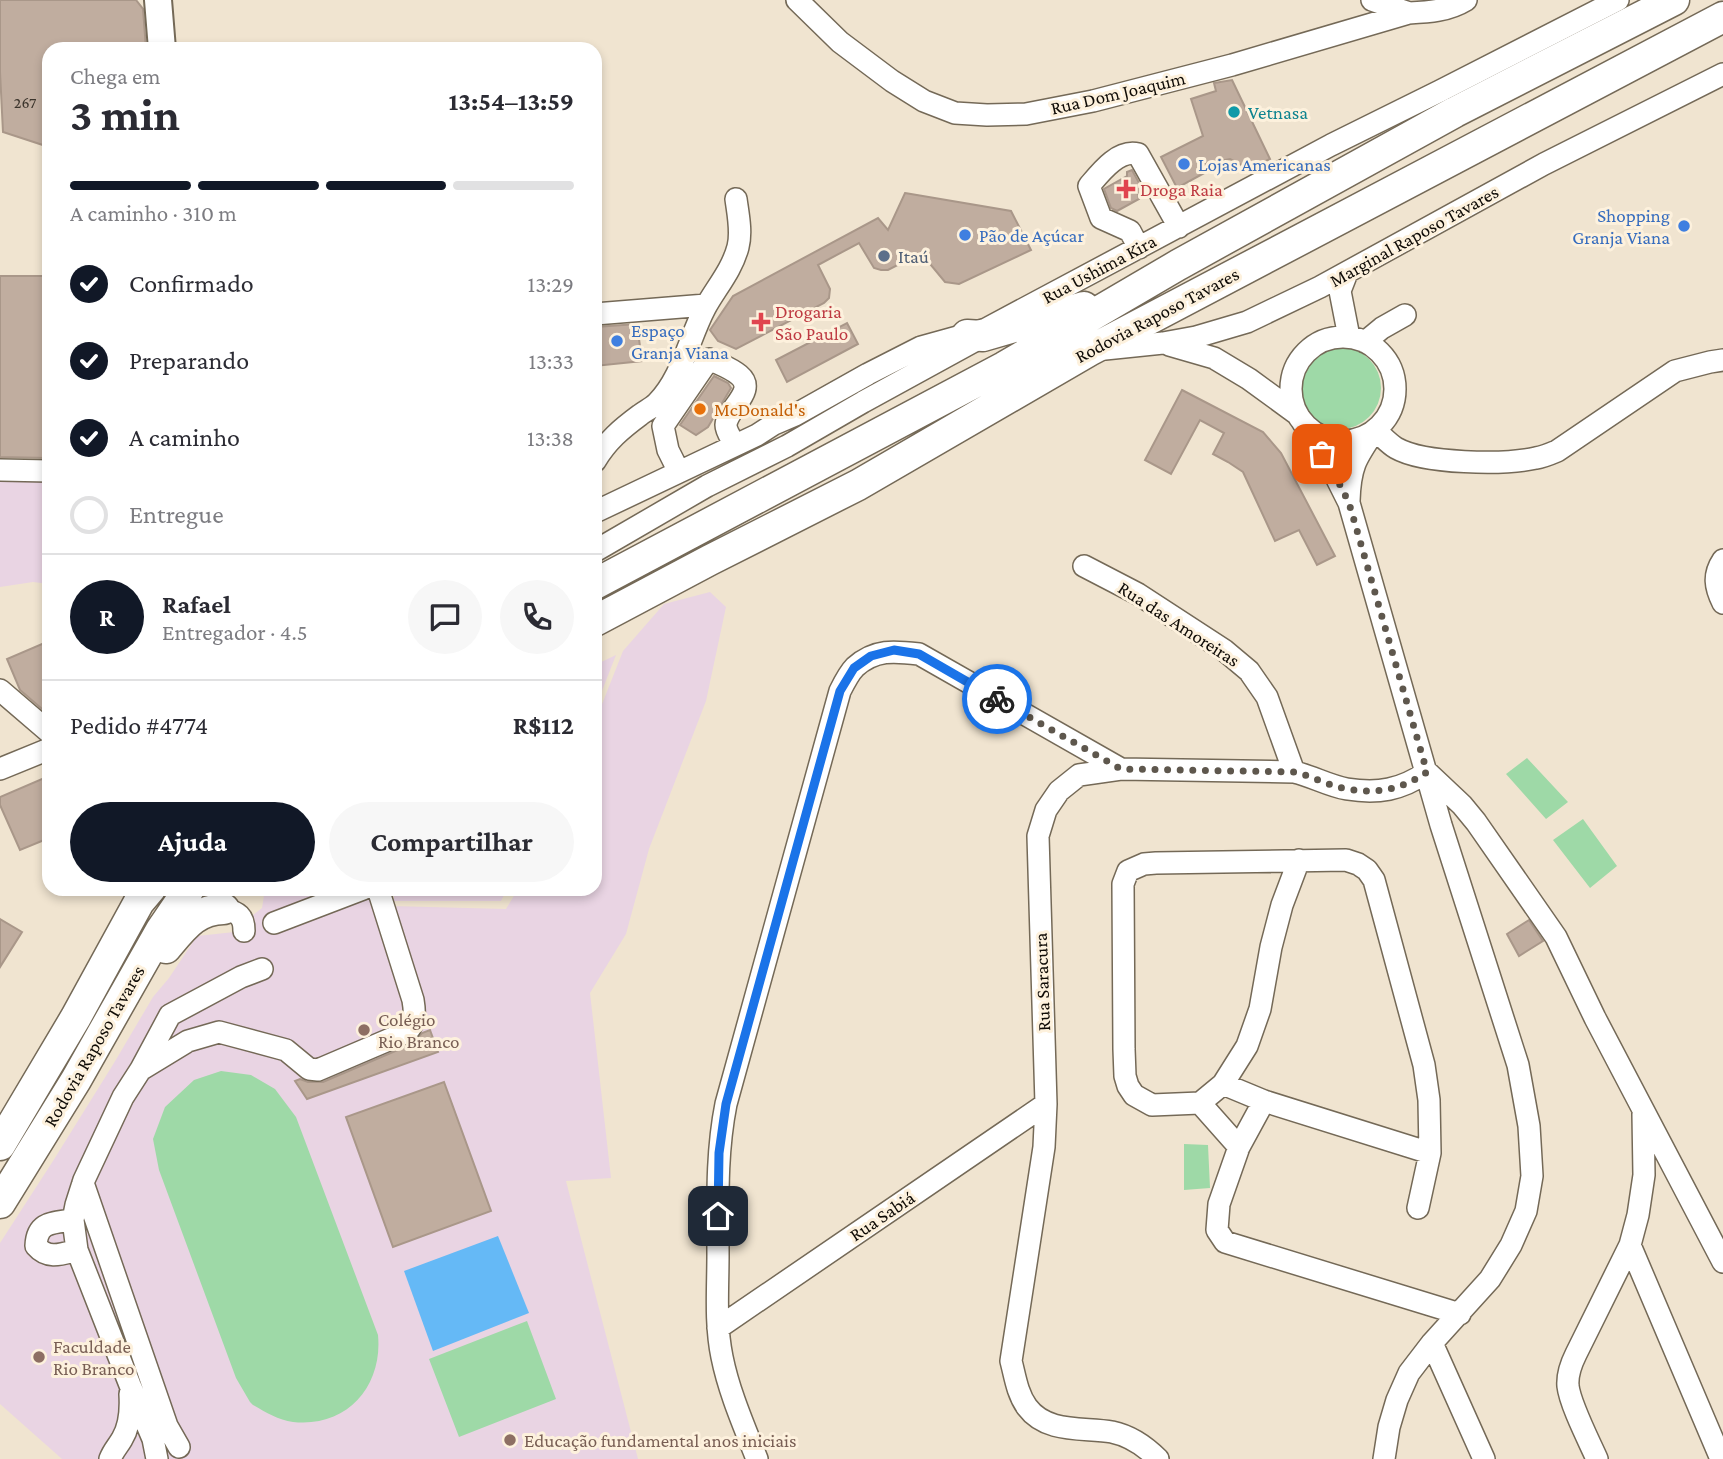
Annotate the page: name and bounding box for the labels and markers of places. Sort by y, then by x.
place label: Vetnasa [1248,102,1308,123]
marker: Vetnasa [1226,104,1242,120]
place label: Lojas Americanas [1198,154,1331,176]
marker: Lojas Americanas [1176,156,1192,172]
place label: Droga Raia [1140,179,1223,200]
marker: Droga Raia [1118,181,1134,197]
place label: Shopping Granja Viana [1572,205,1670,249]
marker: Shopping Granja Viana [1676,218,1692,234]
place label: Pão de Açúcar [979,225,1084,246]
marker: Pão de Açúcar [957,227,973,243]
place label: Itaú [898,246,929,267]
marker: Itaú [876,248,892,264]
place label: Drogaria São Paulo [775,301,848,344]
marker: Drogaria São Paulo [753,314,769,330]
place label: Espaço Granja Viana [631,320,729,364]
marker: Espaço Granja Viana [609,333,625,349]
place label: McDonald's [714,399,806,420]
marker: McDonald's [692,401,708,417]
pin [1292,424,1352,484]
place label: Colégio Rio Branco [378,1009,459,1052]
marker: Colégio Rio Branco [356,1022,372,1038]
pin [688,1186,748,1246]
place label: Faculdade Rio Branco [53,1336,134,1379]
marker: Faculdade Rio Branco [31,1349,47,1365]
place label: Educação fundamental anos iniciais [524,1430,797,1451]
marker: Educação fundamental anos iniciais [502,1432,518,1448]

